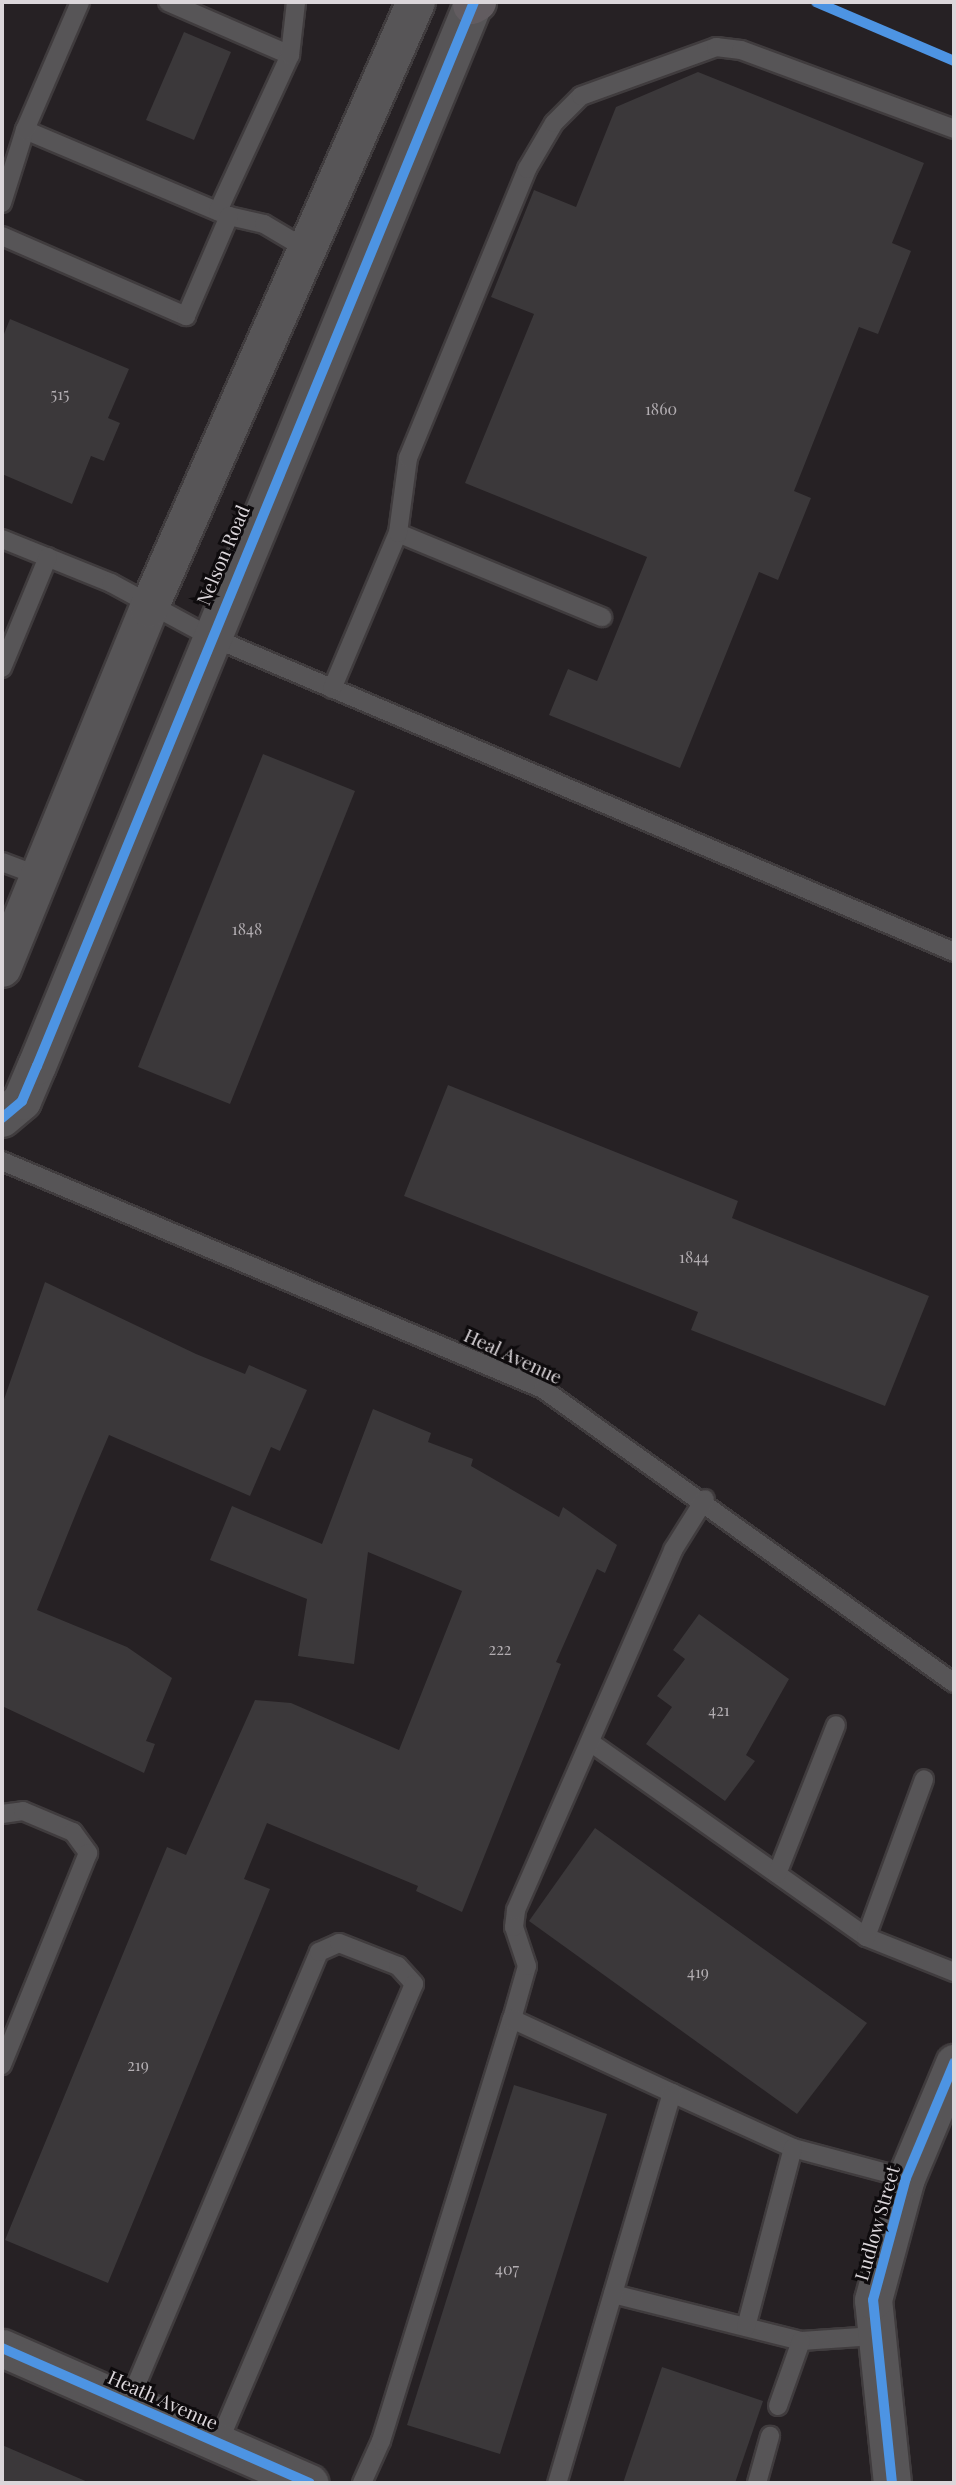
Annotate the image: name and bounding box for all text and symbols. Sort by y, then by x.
house number: 515 [50,384,70,404]
house number: 1860 [645,399,677,419]
street label: Nelson Road [192,502,254,608]
house number: 1848 [232,919,262,939]
house number: 1844 [679,1247,709,1267]
street label: Heal Avenue [460,1323,566,1389]
house number: 222 [489,1639,511,1659]
house number: 421 [708,1700,730,1720]
house number: 419 [687,1962,709,1982]
house number: 219 [127,2055,149,2075]
street label: Ludlow Street [850,2163,904,2283]
house number: 407 [495,2259,519,2279]
street label: Heath Avenue [104,2365,222,2435]

